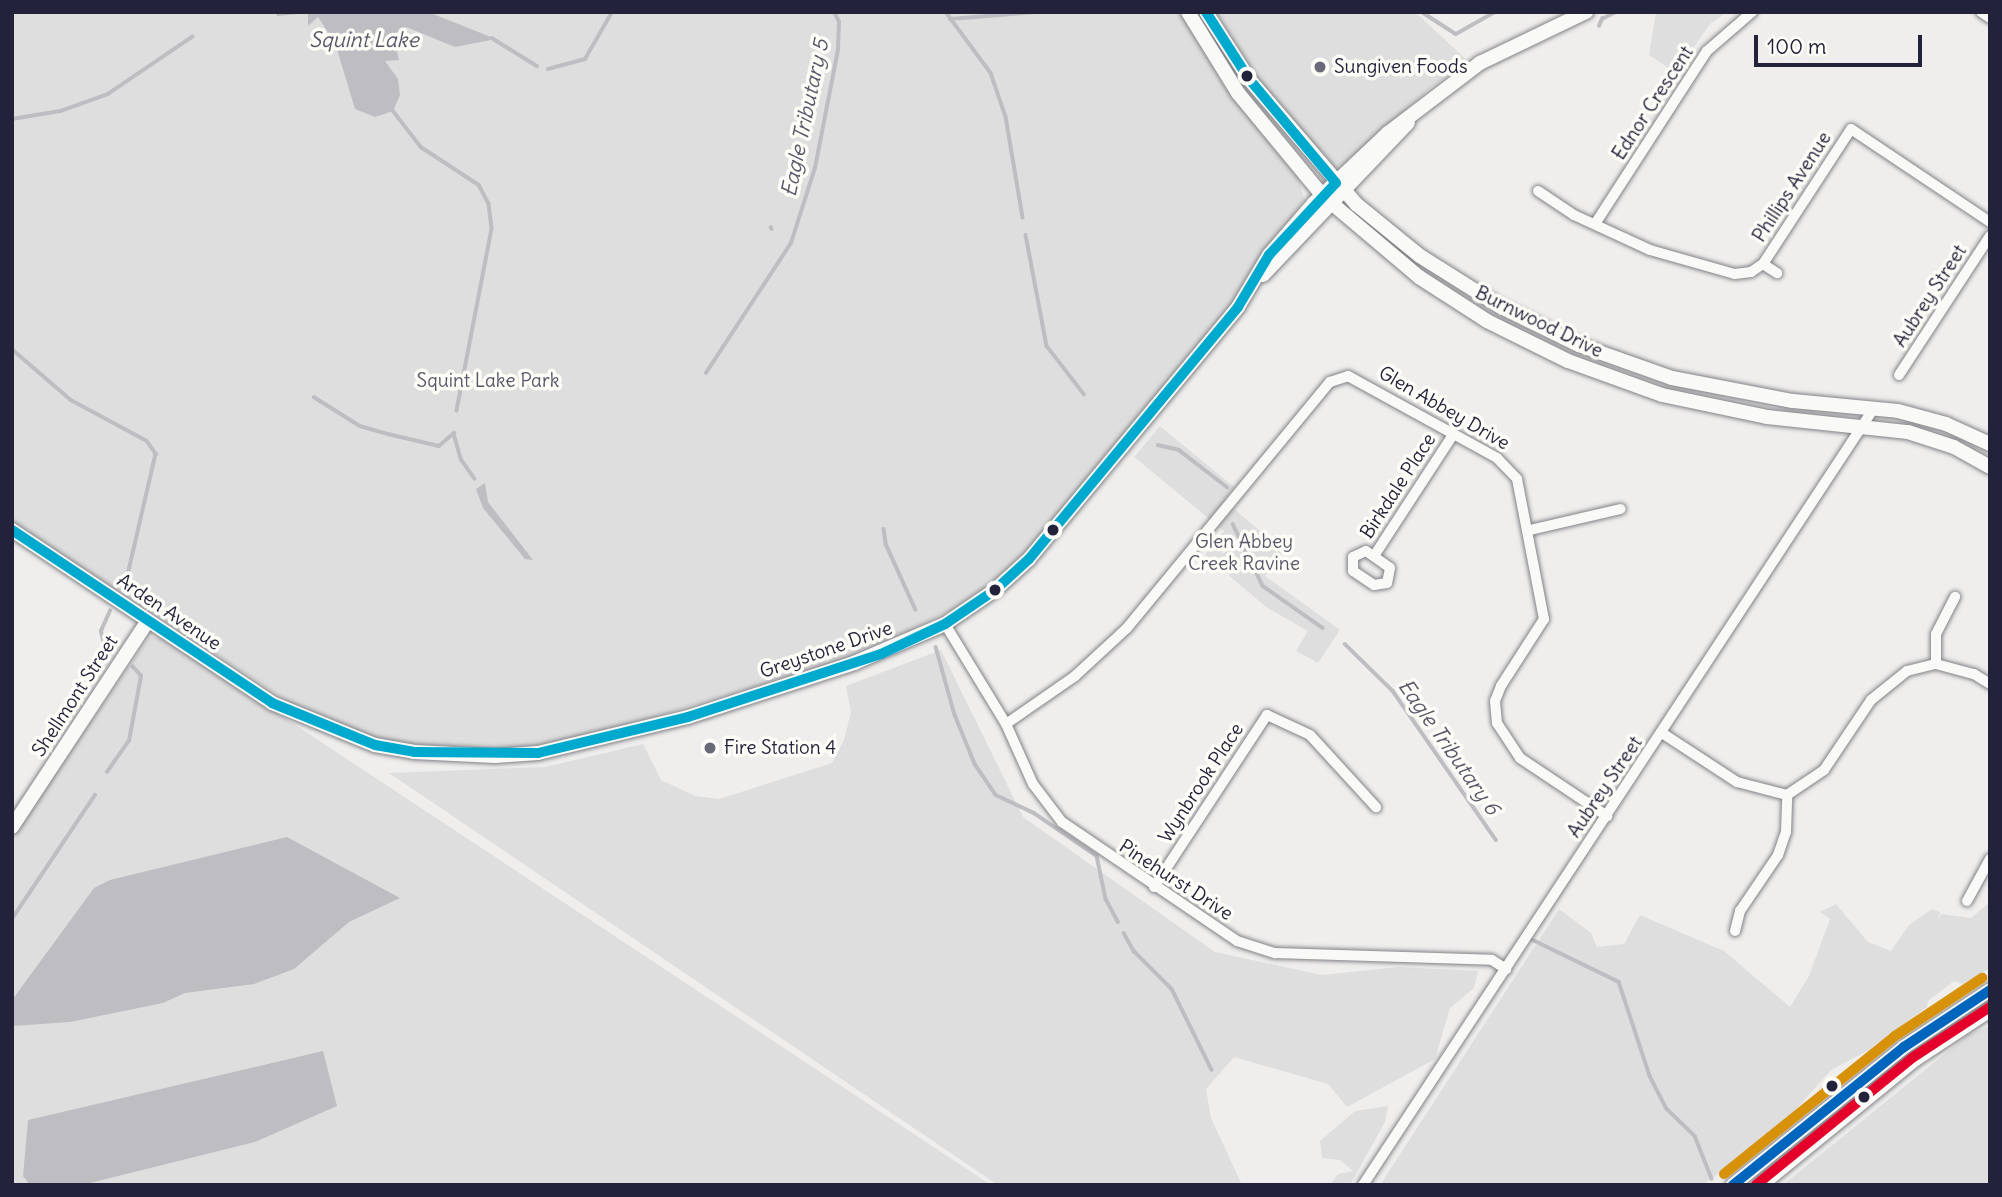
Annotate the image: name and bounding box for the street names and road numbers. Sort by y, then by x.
street label: Ednor Crescent [1608,42,1698,164]
street label: Phillips Avenue [1748,127,1836,247]
street label: Aubrey Street [1889,241,1971,351]
street label: Burnwood Drive [1472,281,1606,363]
street label: Glen Abbey Drive [1374,361,1514,455]
street label: Birkdale Place [1355,429,1441,543]
street label: Arden Avenue [113,569,225,655]
street label: Greystone Drive [757,617,895,683]
street label: Shellmont Street [27,631,123,761]
street label: Wynbrook Place [1154,719,1248,847]
street label: Aubrey Street [1563,732,1647,842]
street label: Pinehurst Drive [1115,835,1237,925]

